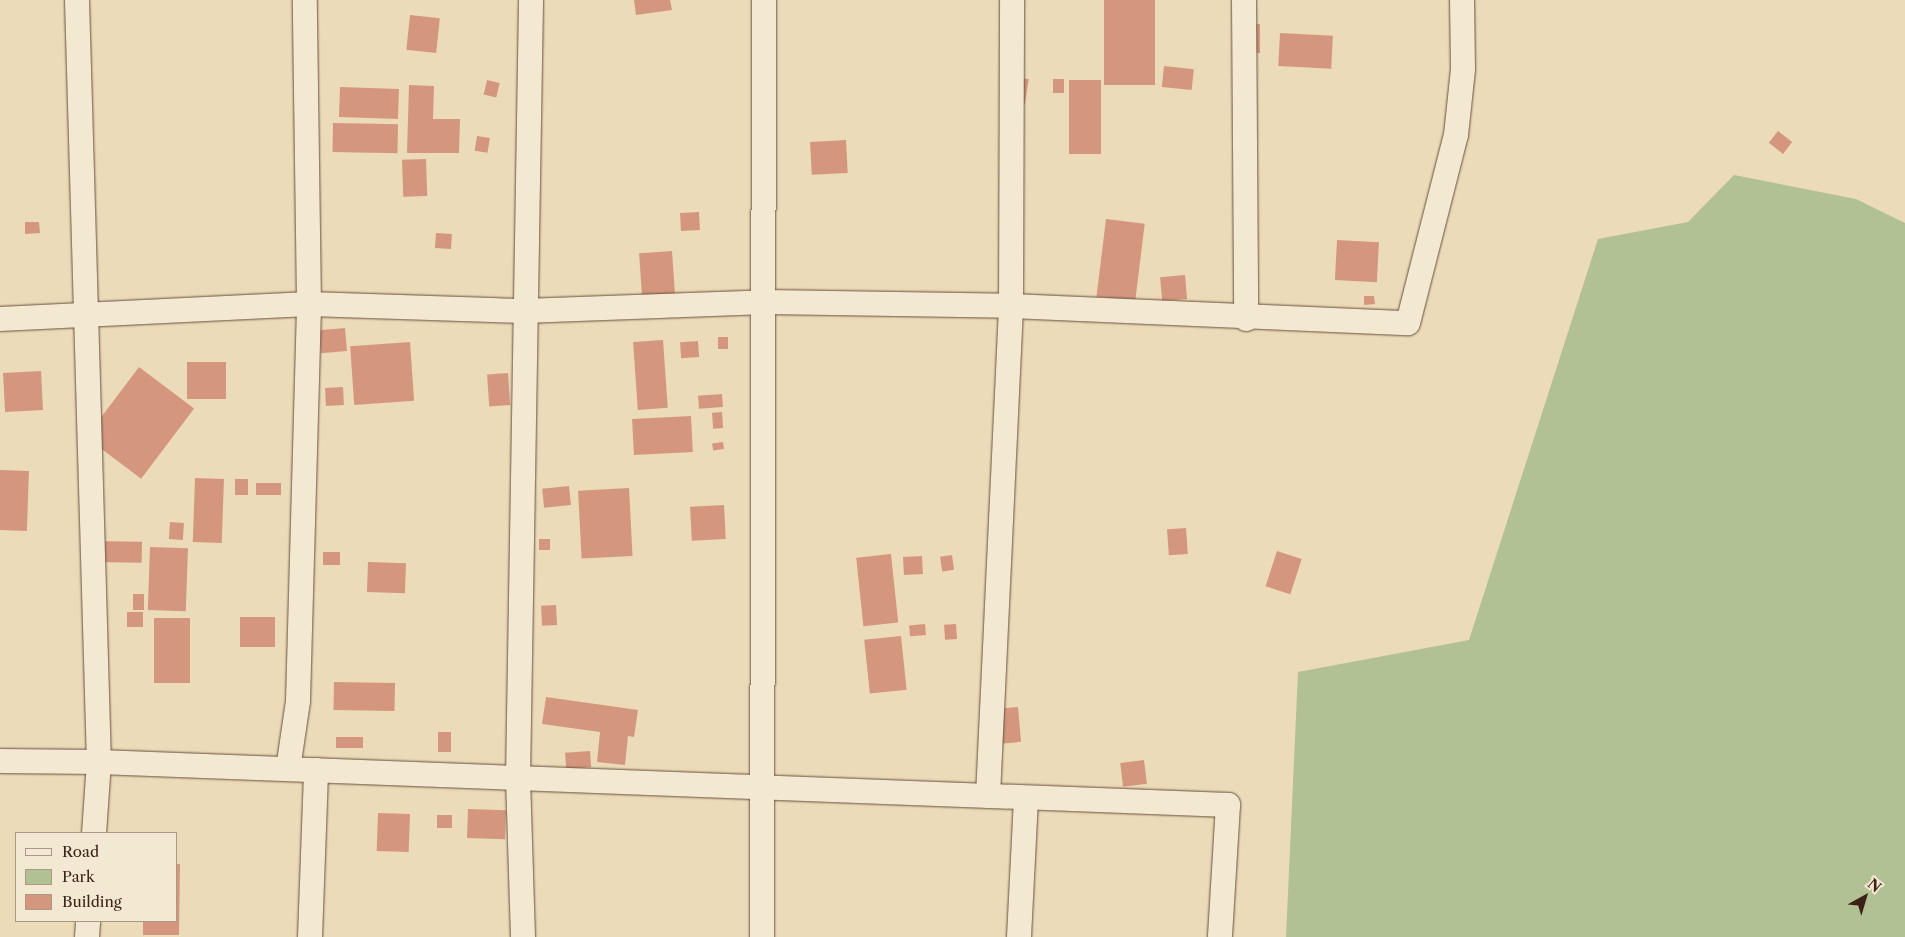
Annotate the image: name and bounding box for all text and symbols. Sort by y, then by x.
legend [15,832,178,922]
text: Road [62,842,99,861]
text: Park [62,867,95,886]
north arrow [1840,872,1890,922]
text: N [1864,875,1885,896]
text: Building [62,892,122,911]

